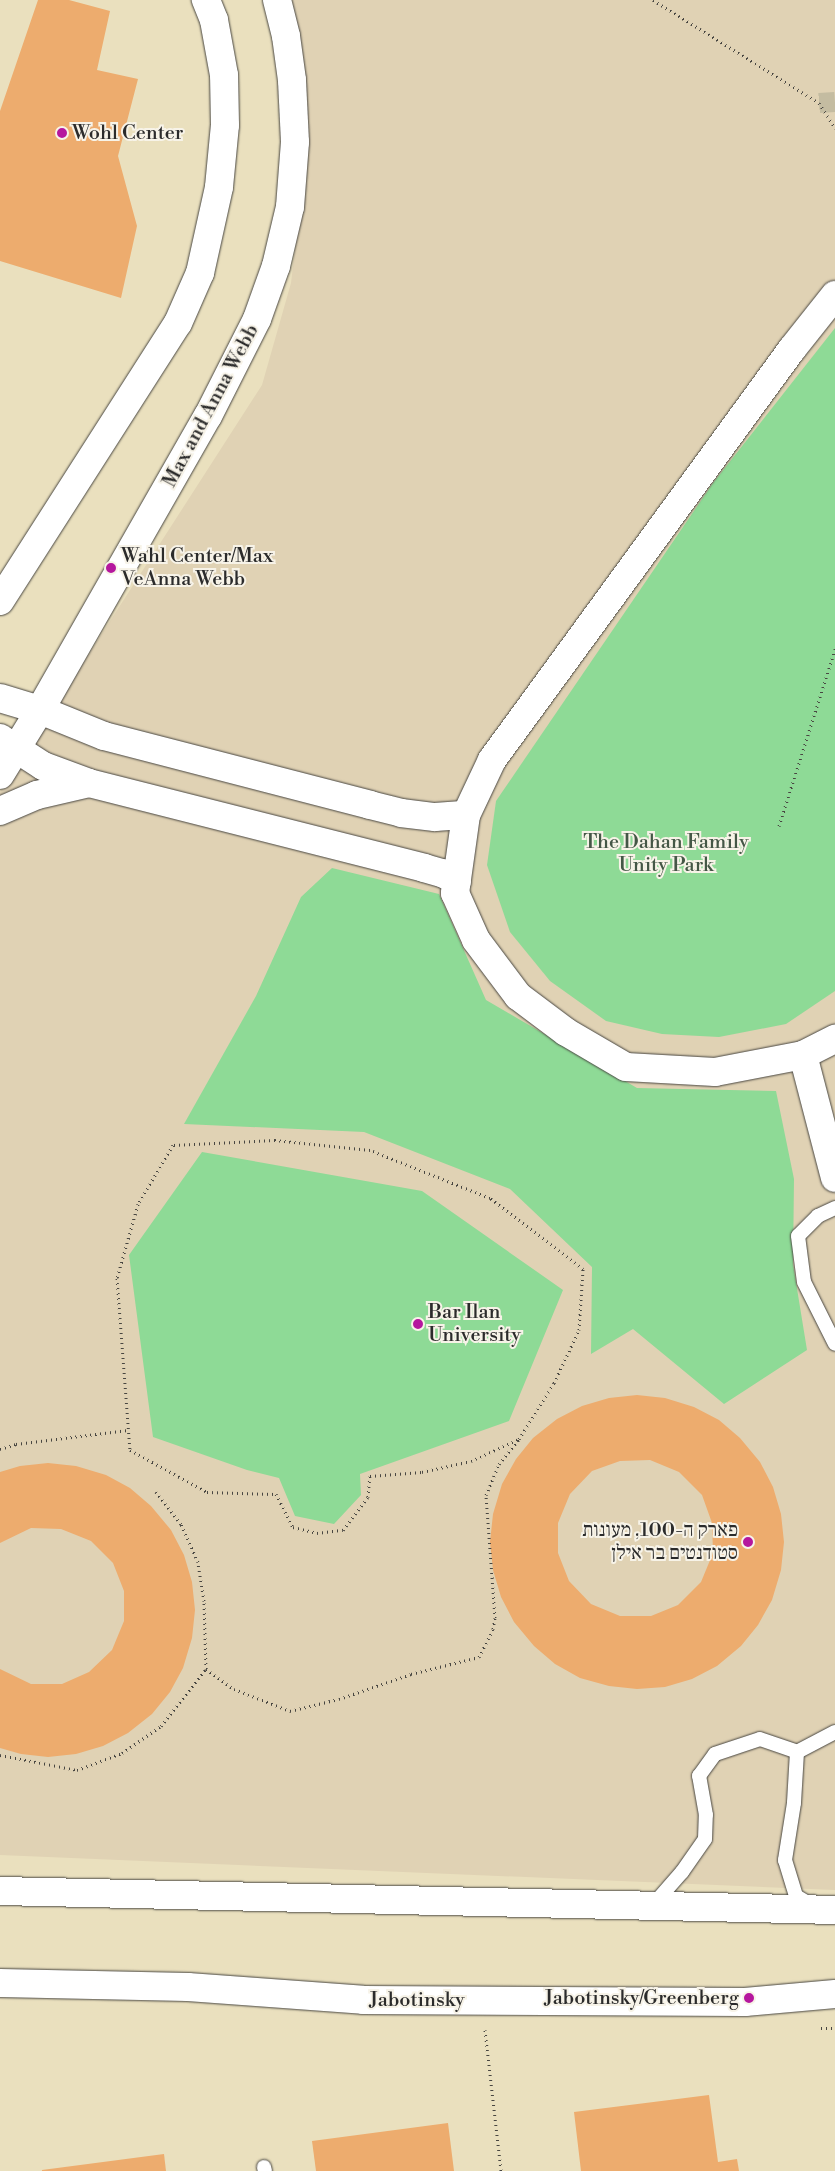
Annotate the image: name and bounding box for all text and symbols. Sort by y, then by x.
place label: Wohl Center [72,121,183,145]
marker: Wohl Center [56,127,68,139]
street label: Max and Anna Webb [158,320,264,492]
place label: Wahl Center/Max VeAnna Webb [121,544,273,591]
marker: Wahl Center/Max VeAnna Webb [105,562,117,574]
park label: The Dahan Family Unity Park [583,831,749,878]
place label: Bar Ilan University [428,1300,521,1347]
marker: Bar Ilan University [412,1318,424,1330]
place label: פארק ה-100, מעונות סטודנטים בר אילן [583,1518,738,1565]
marker: פארק ה-100, מעונות סטודנטים בר אילן [742,1536,754,1548]
place label: Jabotinsky/Greenberg [544,1986,739,2010]
street label: Jabotinsky [369,1988,465,2012]
marker: Jabotinsky/Greenberg [743,1992,755,2004]

